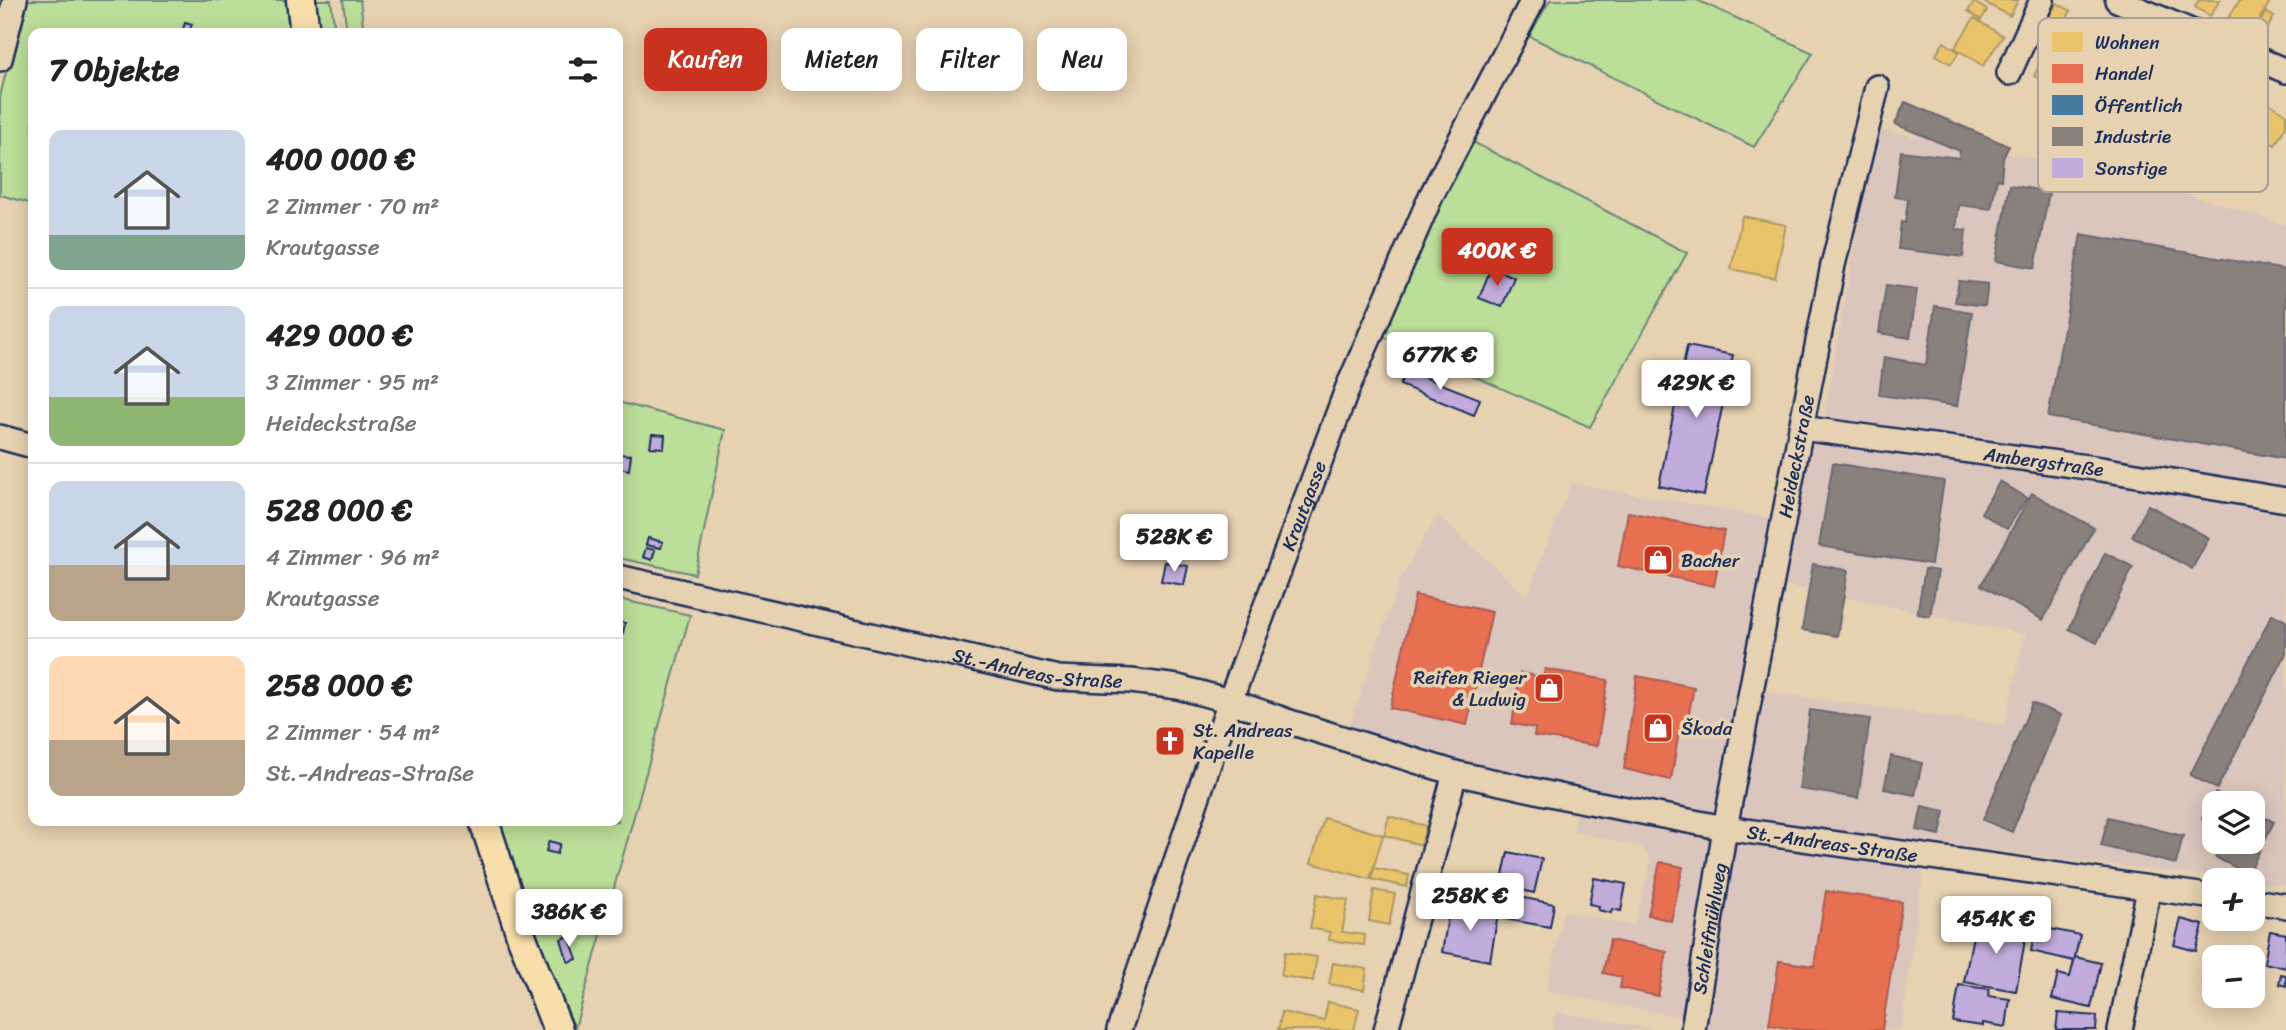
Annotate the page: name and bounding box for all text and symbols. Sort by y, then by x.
legend [2038,18,2268,192]
text: Wohnen [2095,26,2160,59]
chip: Kaufen [644,28,767,91]
chip: Mieten [781,28,902,91]
chip: Filter [916,28,1023,91]
chip: Neu [1037,28,1127,91]
text: 7 Objekte [49,43,179,97]
icon: filters [564,51,602,89]
text: Handel [2095,57,2154,90]
text: Öffentlich [2095,89,2183,122]
text: Industrie [2094,120,2171,153]
text: 400 000 € [266,132,415,186]
text: Sonstige [2095,152,2167,185]
icon: home [105,158,189,242]
text: 2 Zimmer · 70 m² [266,186,439,227]
text: Krautgasse [266,227,379,268]
pin: 400K € [1440,229,1554,288]
text: 400K € [1458,230,1536,271]
text: 429 000 € [266,308,413,362]
pin: 677K € [1383,332,1497,392]
icon: home [105,334,189,418]
text: 677K € [1403,334,1477,375]
pin: 429K € [1639,360,1753,420]
text: 3 Zimmer · 95 m² [266,362,439,403]
text: 429K € [1657,362,1735,403]
street label: Heideckstraße [1768,392,1824,521]
text: Heideckstraße [266,403,417,444]
street label: Ambergstraße [1981,437,2106,486]
street label: Krautgasse [1272,456,1336,555]
text: 528 000 € [266,483,412,537]
icon: home [105,509,189,593]
pin: 528K € [1117,514,1231,574]
text: 528K € [1136,516,1212,557]
text: 4 Zimmer · 96 m² [266,537,440,578]
shop icon: Bacher [1641,543,1675,577]
place label: Bacher [1681,544,1741,577]
text: Krautgasse [266,578,379,619]
street label: St.-Andreas-Straße [949,638,1123,698]
text: 258 000 € [266,658,412,712]
place label: Reifen Rieger & Ludwig [1414,661,1527,716]
shop icon: Reifen Rieger & Ludwig [1532,671,1566,705]
icon: home [105,684,189,768]
shop icon: Škoda [1641,711,1675,745]
text: 2 Zimmer · 54 m² [266,712,440,753]
place label: Škoda [1681,712,1733,745]
place label: St. Andreas Kapelle [1193,714,1293,769]
church icon: St. Andreas Kapelle [1153,724,1187,758]
text: St.-Andreas-Straße [266,753,474,794]
map controls [2202,791,2265,1008]
button: layers [2202,791,2265,854]
street label: St.-Andreas-Straße [1745,815,1920,872]
street label: Schleifmühlweg [1683,860,1736,997]
button: + [2202,868,2265,931]
pin: 258K € [1413,874,1527,933]
text: 258K € [1432,875,1508,916]
pin: 386K € [512,890,626,949]
text: 386K € [532,891,606,932]
pin: 454K € [1939,897,2053,956]
text: 454K € [1957,898,2035,939]
button: − [2202,945,2265,1008]

